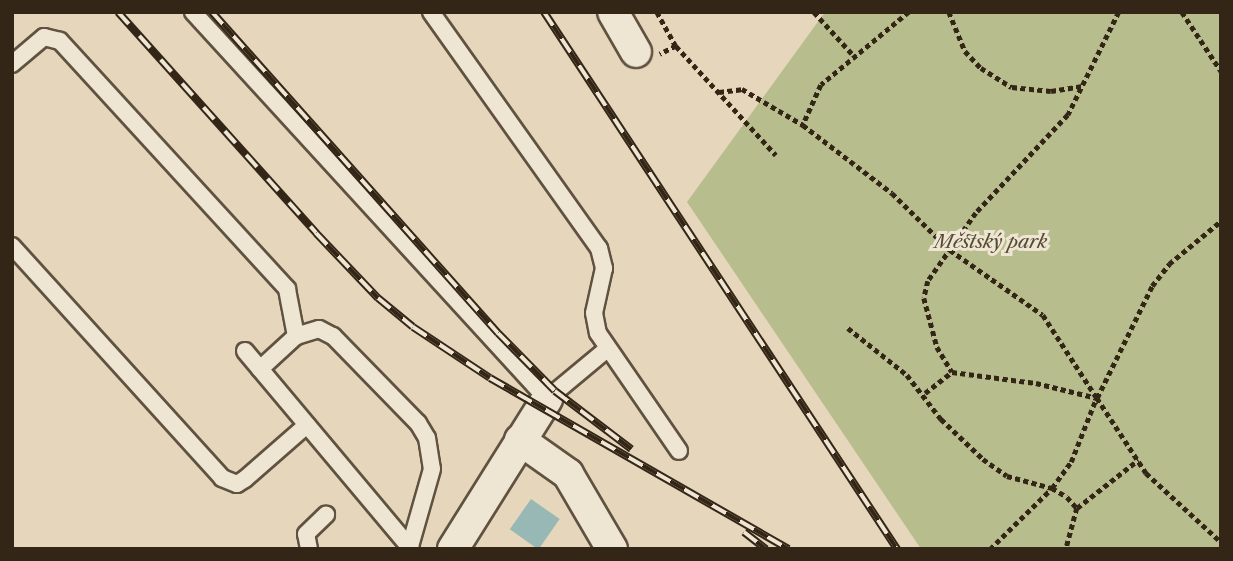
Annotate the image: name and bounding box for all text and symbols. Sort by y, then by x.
park label: Městský park [935,231,1047,253]

